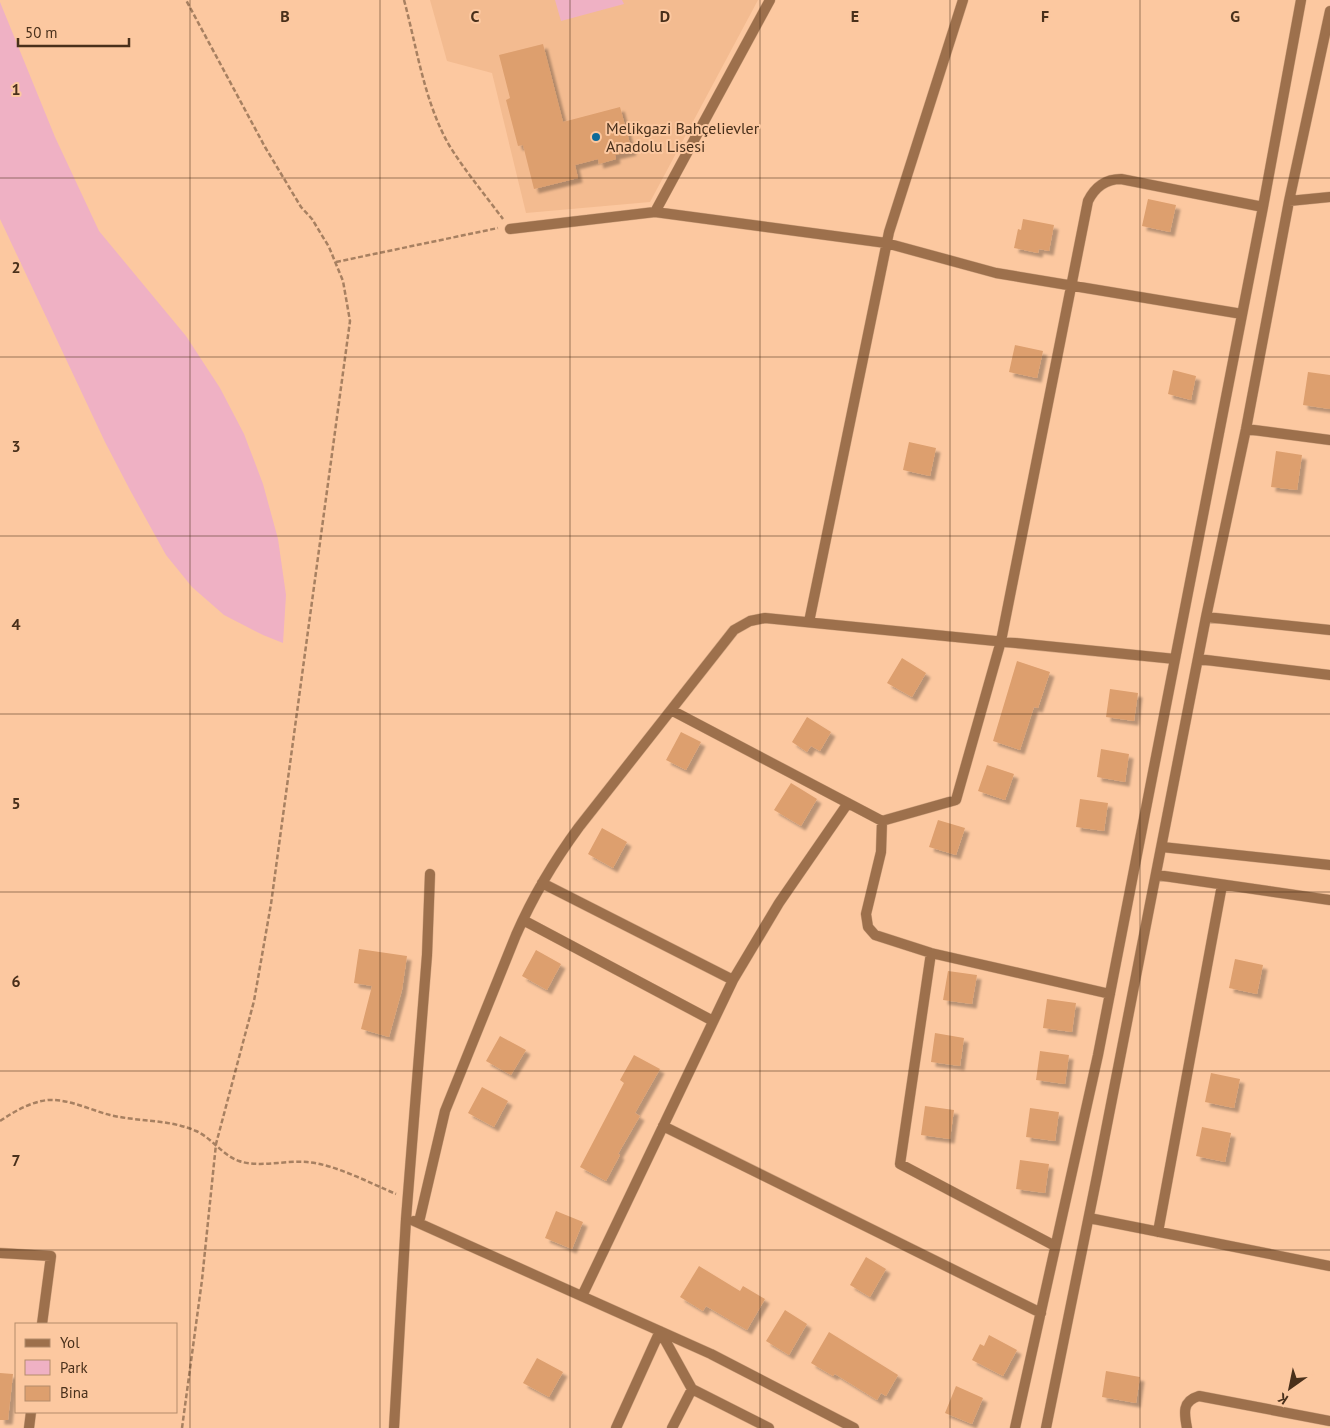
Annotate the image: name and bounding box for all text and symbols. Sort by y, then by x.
text: B [280,6,290,26]
text: C [471,6,480,26]
text: D [660,6,670,26]
text: E [851,6,859,26]
text: F [1041,6,1049,26]
text: G [1230,6,1240,26]
scale bar [18,15,129,47]
text: 50 m [25,23,58,42]
text: 1 [11,79,21,99]
place label: Melikgazi Bahçelievler Anadolu Lisesi [606,118,760,156]
marker: Melikgazi Bahçelievler Anadolu Lisesi [590,131,602,143]
text: 2 [11,257,21,277]
text: 3 [11,436,21,456]
text: 4 [11,614,21,634]
text: 5 [11,793,21,813]
text: 6 [11,971,21,991]
text: 7 [11,1150,21,1170]
legend [15,1323,178,1413]
text: Yol [60,1333,80,1352]
text: Park [60,1358,88,1377]
north arrow [1265,1363,1315,1413]
text: Bina [60,1383,88,1402]
text: K [1274,1389,1291,1409]

